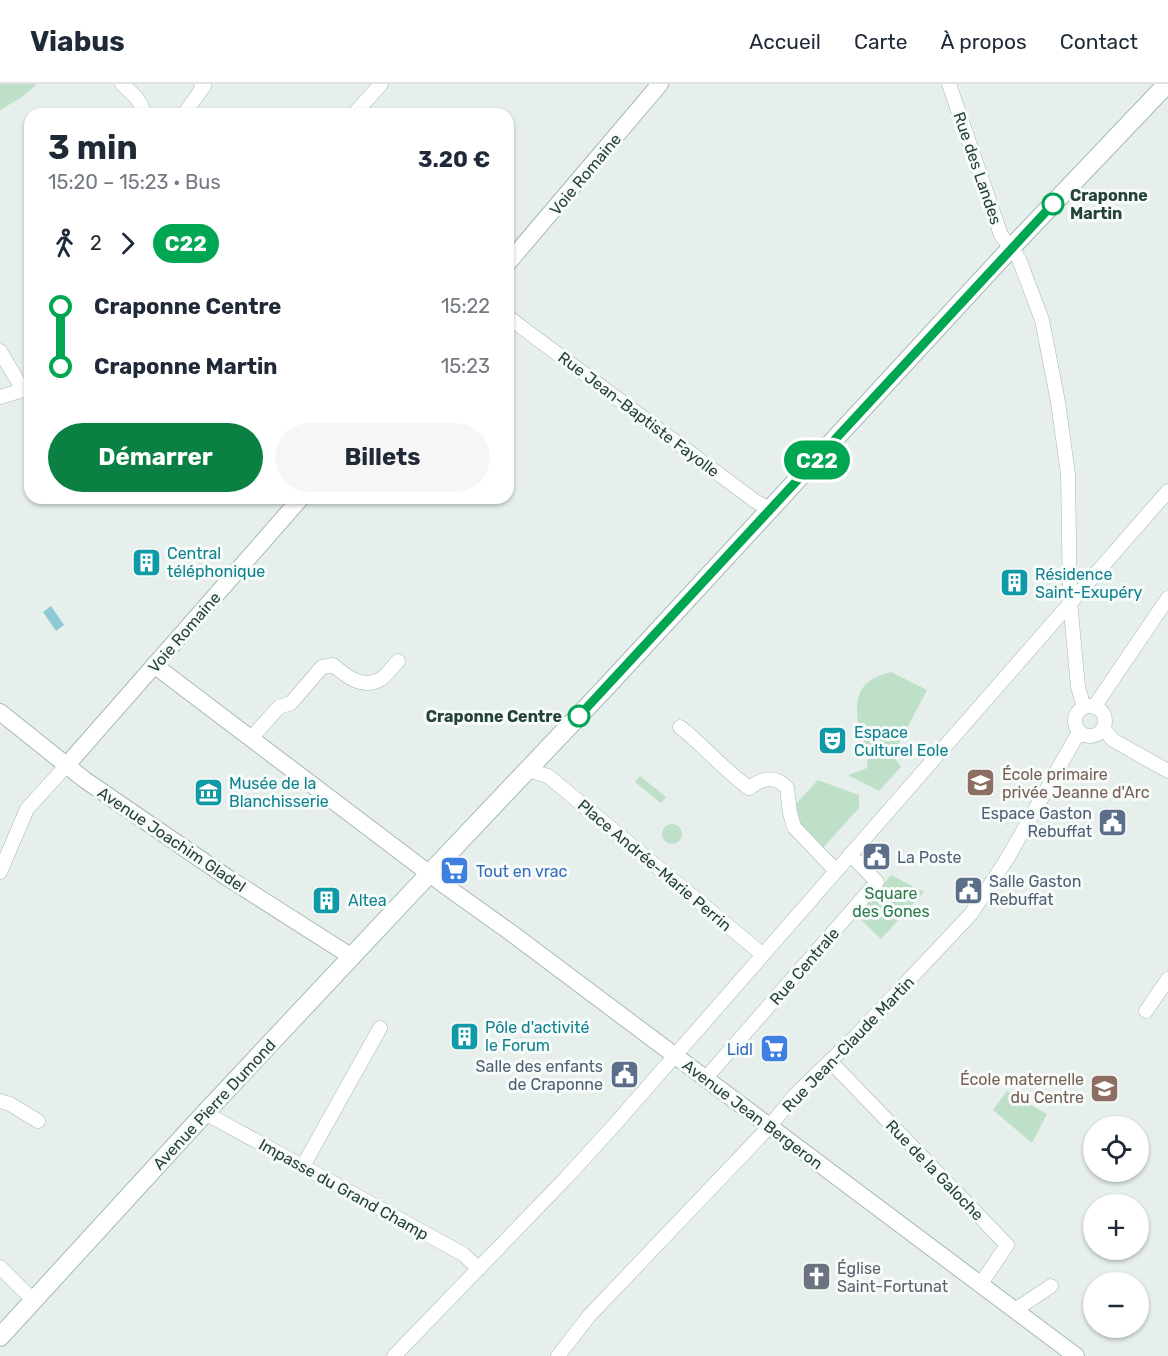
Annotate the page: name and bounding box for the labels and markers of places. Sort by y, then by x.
place label: Craponne Martin [1070,186,1148,223]
marker: Craponne Martin [1042,193,1064,215]
place label: Central téléphonique [167,544,265,581]
building icon: Central téléphonique [130,546,162,578]
place label: Résidence Saint-Exupéry [1035,565,1142,602]
building icon: Résidence Saint-Exupéry [998,567,1030,599]
marker: Craponne Centre [568,705,590,727]
place label: Craponne Centre [426,707,562,726]
place label: Espace Culturel Eole [854,723,948,760]
theatre icon: Espace Culturel Eole [817,725,849,757]
place label: École primaire privée Jeanne d'Arc [1002,765,1150,802]
school or university icon: École primaire privée Jeanne d'Arc [965,767,997,799]
place label: Musée de la Blanchisserie [229,774,329,811]
museum icon: Musée de la Blanchisserie [192,776,224,808]
place label: Espace Gaston Rebuffat [981,804,1092,841]
public building icon: Espace Gaston Rebuffat [1097,806,1129,838]
public building icon: La Poste [860,841,892,873]
place label: La Poste [897,848,962,867]
supermarket icon: Tout en vrac [439,855,471,887]
place label: Tout en vrac [476,862,568,881]
place label: Salle Gaston Rebuffat [989,872,1081,909]
public building icon: Salle Gaston Rebuffat [952,874,984,906]
building icon: Altea [311,884,343,916]
place label: Altea [348,891,387,910]
place label: Pôle d'activité le Forum [485,1018,589,1055]
building icon: Pôle d'activité le Forum [448,1020,480,1052]
supermarket icon: Lidl [758,1033,790,1065]
place label: Lidl [727,1040,753,1059]
place label: Salle des enfants de Craponne [476,1057,603,1094]
public building icon: Salle des enfants de Craponne [608,1059,640,1091]
place label: École maternelle du Centre [960,1070,1084,1107]
school or university icon: École maternelle du Centre [1089,1072,1121,1104]
place label: Église Saint-Fortunat [837,1259,948,1296]
church icon: Église Saint-Fortunat [800,1261,832,1293]

